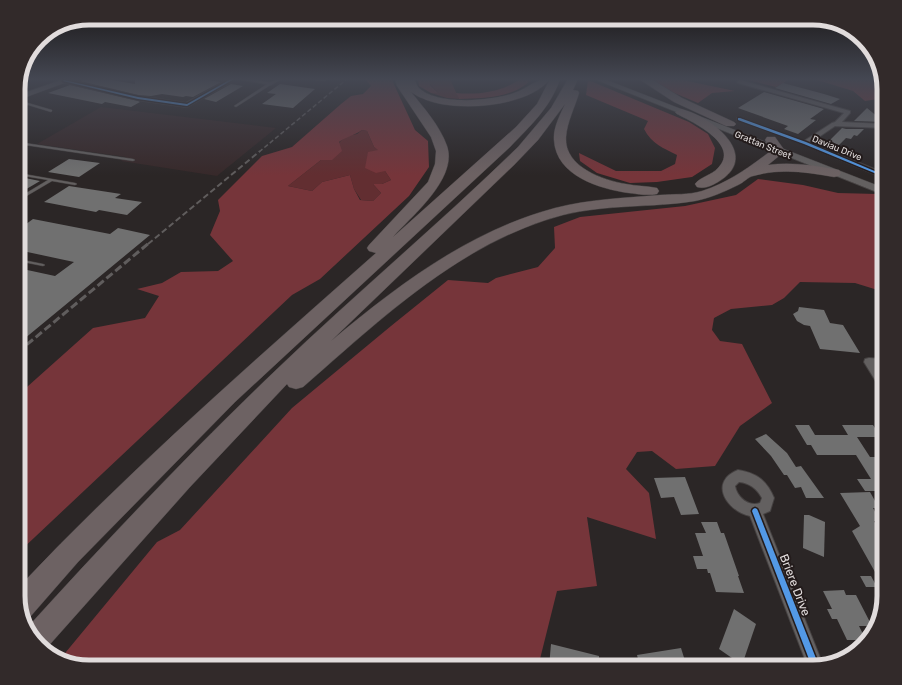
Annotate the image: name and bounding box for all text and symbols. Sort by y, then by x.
street label: Grattan Street [733,129,793,161]
street label: Daviau Drive [811,134,863,162]
street label: Briere Drive [777,552,813,618]

